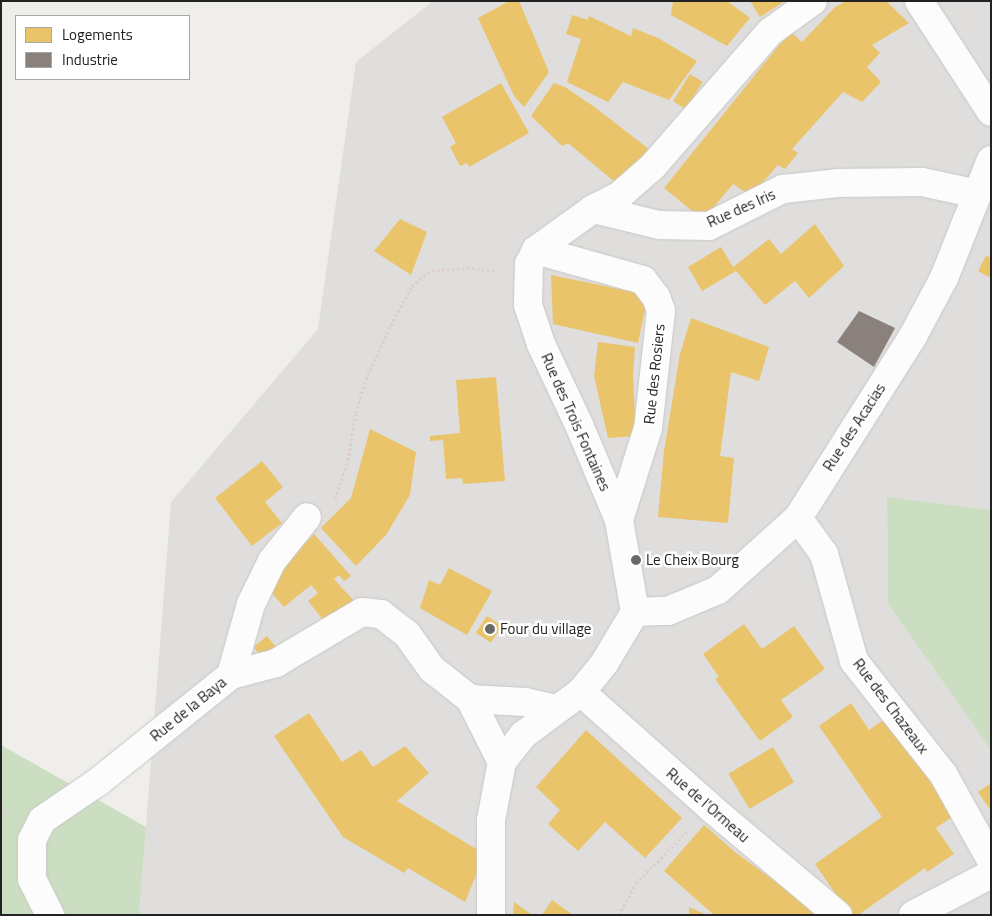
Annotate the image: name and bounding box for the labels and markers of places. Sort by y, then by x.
place label: Le Cheix Bourg [646,551,739,569]
marker: Le Cheix Bourg [630,554,642,566]
place label: Four du village [500,620,591,638]
marker: Four du village [484,623,496,635]

